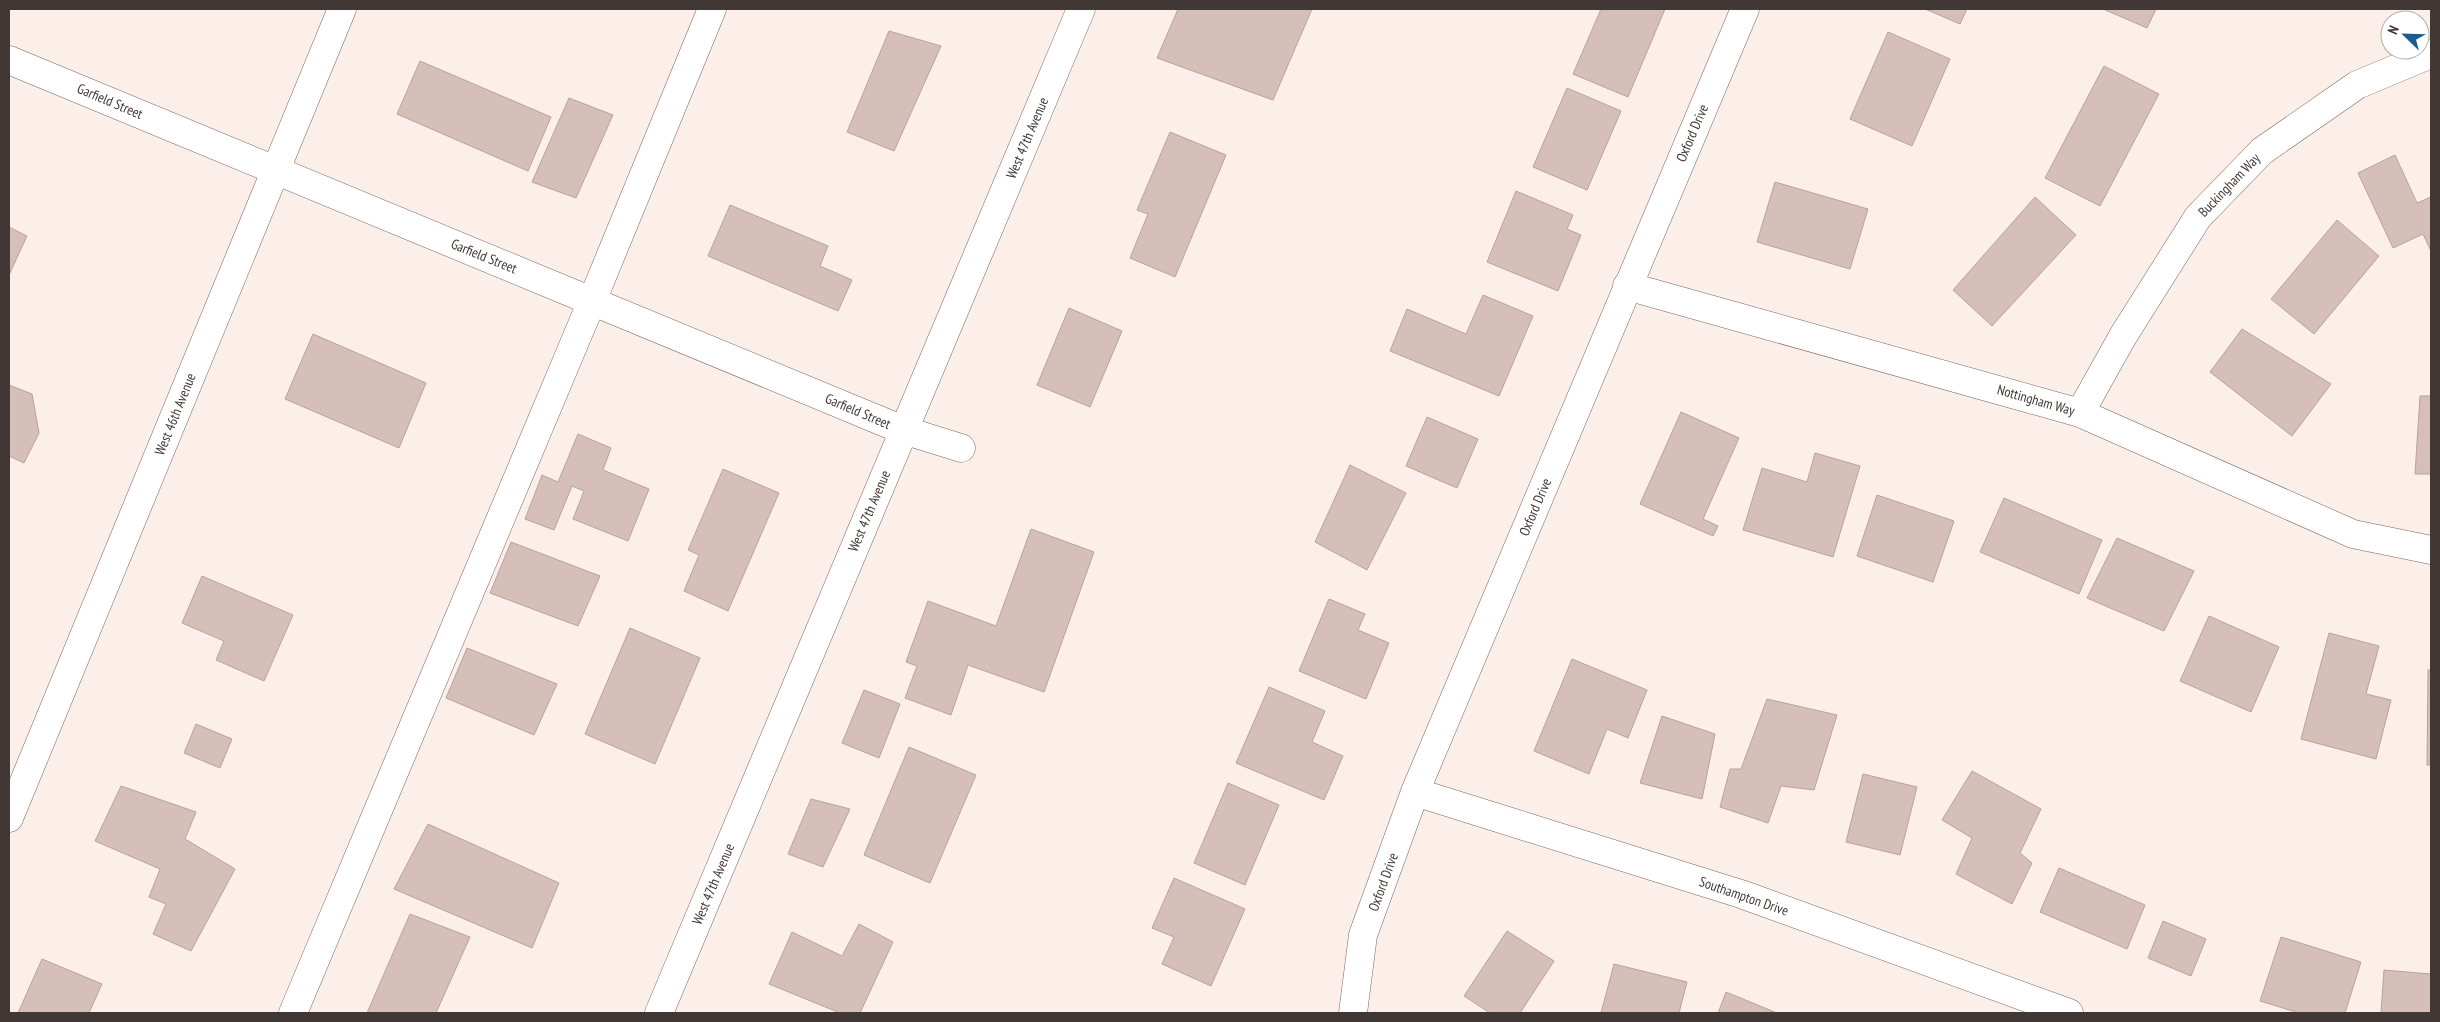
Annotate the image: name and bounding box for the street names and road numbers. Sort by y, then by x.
street label: Garfield Street [74,79,146,123]
street label: West 47th Avenue [1002,94,1052,181]
street label: Oxford Drive [1672,101,1712,165]
street label: Buckingham Way [2194,149,2264,221]
street label: Garfield Street [448,235,520,277]
street label: West 46th Avenue [150,370,200,458]
street label: Nottingham Way [1995,380,2078,420]
street label: Garfield Street [822,389,894,433]
street label: West 47th Avenue [844,467,894,554]
street label: Oxford Drive [1515,475,1555,539]
street label: West 47th Avenue [688,840,738,927]
street label: Oxford Drive [1364,850,1402,914]
street label: Southampton Drive [1697,872,1791,920]

